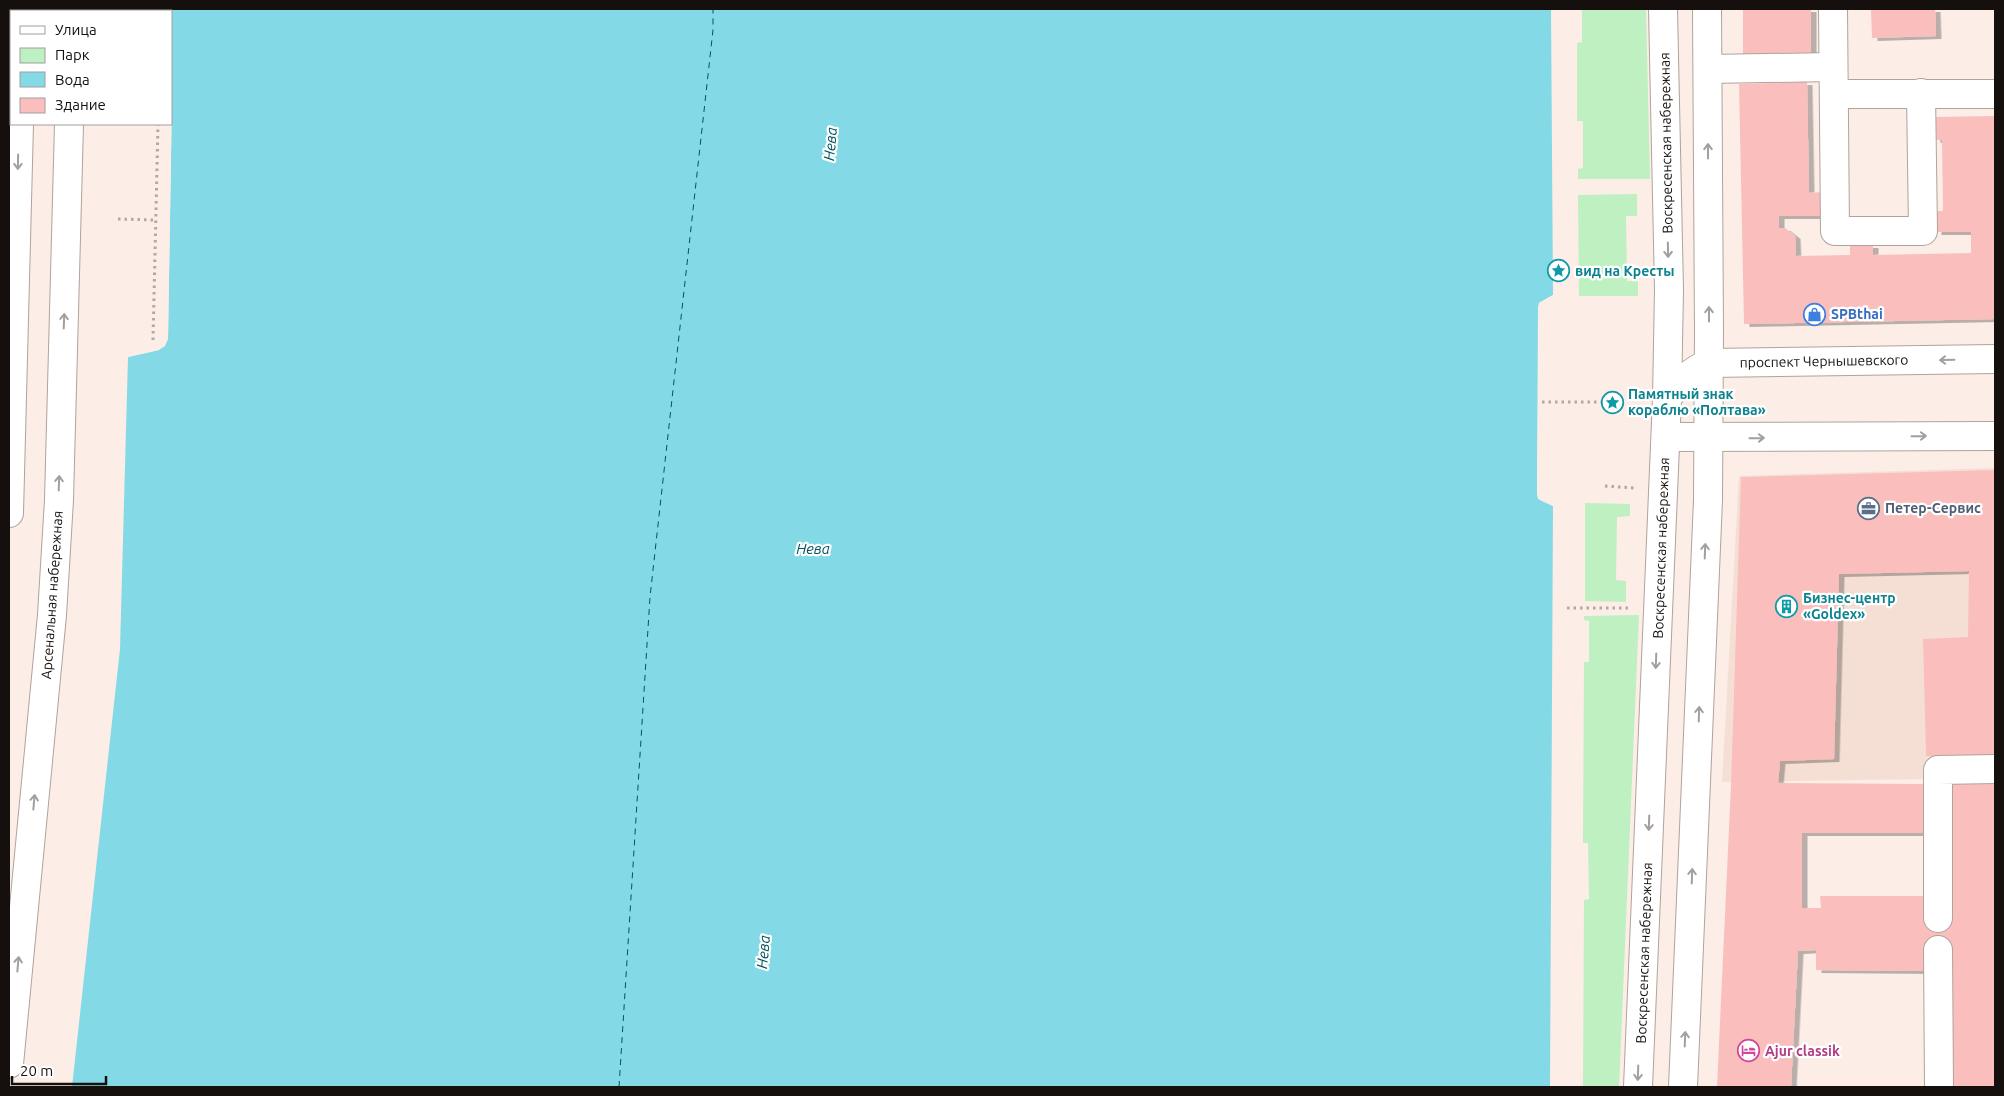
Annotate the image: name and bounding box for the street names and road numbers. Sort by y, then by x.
street label: Воскресенская набережная [1656,52,1676,234]
street label: проспект Чернышевского [1739,352,1909,370]
street label: Воскресенская набережная [1650,457,1672,639]
street label: Арсенальная набережная [38,510,66,680]
street label: Воскресенская набережная [1633,862,1655,1044]

